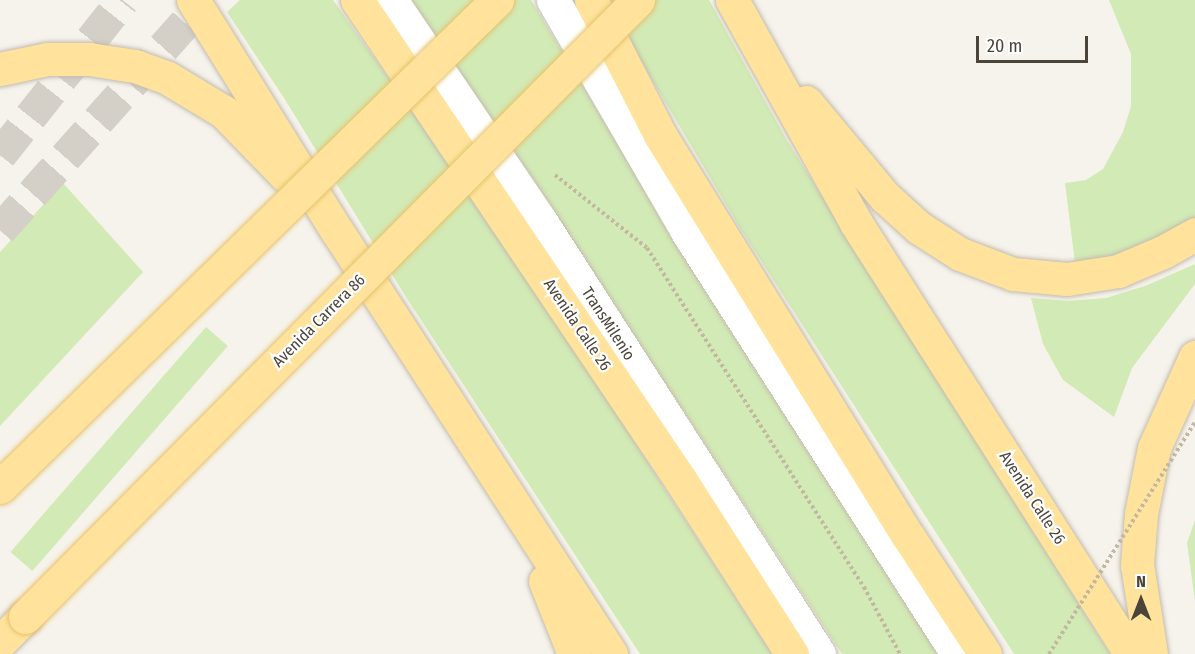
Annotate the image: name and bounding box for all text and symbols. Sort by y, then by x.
scale bar [979,24,1092,62]
text: 20 m [987,35,1022,57]
street label: Avenida Carrera 86 [269,271,369,371]
street label: Avenida Calle 26 [539,275,615,375]
street label: TransMilenio [577,284,639,364]
street label: Avenida Calle 26 [995,448,1069,548]
north arrow [1111,570,1171,630]
text: N [1136,572,1146,591]

